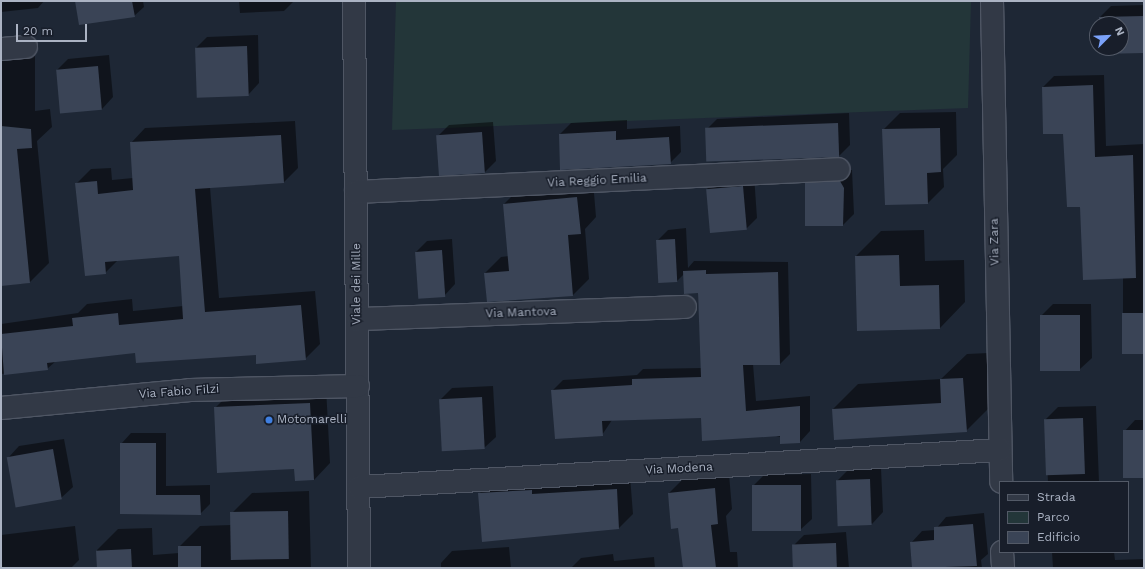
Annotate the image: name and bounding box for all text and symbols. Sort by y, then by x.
scale bar [18,16,89,42]
north arrow [1089,16,1129,56]
text: 20 m [23,24,53,38]
text: N [1112,25,1127,38]
street label: Via Reggio Emilia [547,171,647,191]
street label: Via Zara [987,218,1003,266]
street label: Viale dei Mille [350,243,364,325]
street label: Via Mantova [485,305,557,321]
street label: Via Fabio Filzi [138,382,220,402]
place label: Motomarelli [277,413,347,427]
marker: Motomarelli [264,415,274,425]
street label: Via Modena [645,460,713,478]
legend [999,481,1129,553]
text: Strada [1037,490,1076,504]
text: Parco [1037,510,1070,524]
text: Edificio [1037,530,1080,544]

